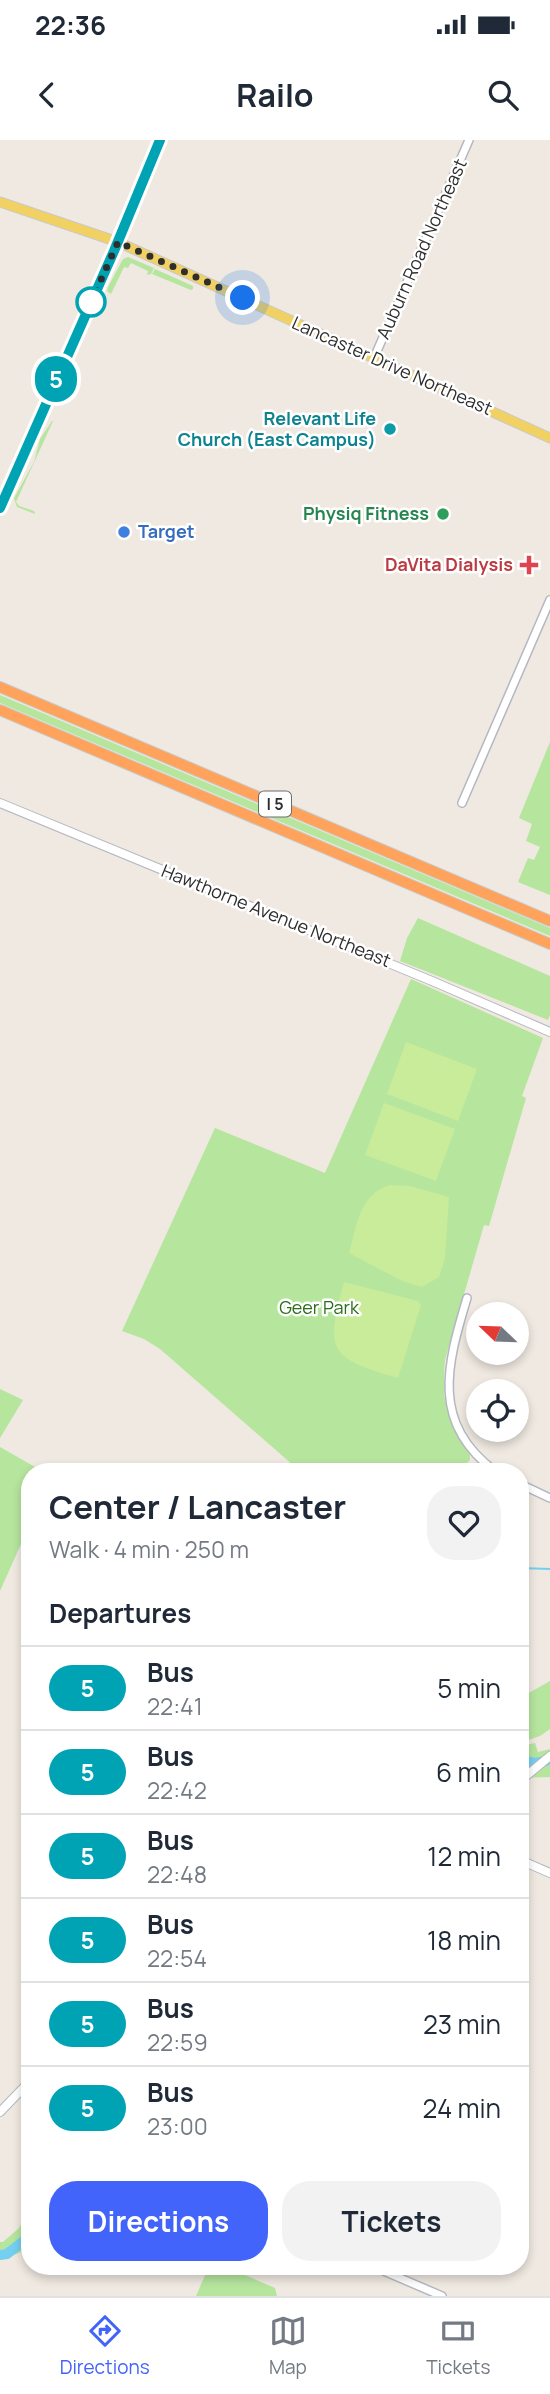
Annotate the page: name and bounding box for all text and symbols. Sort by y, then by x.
text: 22:36 [35,7,106,43]
text: Railo [236,73,314,117]
icon: back [28,76,66,114]
icon: search [484,76,522,114]
street label: Auburn Road Northeast [370,155,472,342]
your location [225,280,260,315]
unlabelled marker [76,287,106,317]
street label: Lancaster Drive Northeast [289,310,496,420]
line badge: 5 [33,356,79,402]
text: 5 [49,362,63,395]
place label: Relevant Life Church (East Campus) [178,406,376,451]
marker: Relevant Life Church (East Campus) [382,421,398,437]
place label: Physiq Fitness [303,501,429,525]
marker: Physiq Fitness [435,506,451,522]
place label: Target [138,519,195,543]
marker: Target [116,524,132,540]
place label: DaVita Dialysis [385,552,513,576]
marker: DaVita Dialysis [519,555,539,575]
road number: I 5 [259,792,291,817]
street label: Hawthorne Avenue Northeast [158,858,395,972]
park label: Geer Park [279,1295,360,1319]
north arrow [466,1302,528,1365]
map controls [466,1302,529,1442]
button: locate [466,1379,529,1442]
text: Center / Lancaster [49,1484,346,1529]
button: heart [427,1486,501,1560]
text: Walk · 4 min · 250 m [49,1533,249,1565]
text: Departures [49,1595,191,1631]
text: Bus [147,1654,194,1690]
text: 5 min [437,1670,501,1706]
text: 5 [80,1671,95,1704]
text: 22:41 [147,1690,203,1722]
text: Bus [147,1738,194,1774]
text: 6 min [436,1754,501,1790]
text: 5 [80,1755,95,1788]
text: 22:42 [147,1774,207,1806]
text: Bus [147,1822,194,1858]
text: 12 min [427,1838,501,1874]
text: 5 [80,1839,95,1872]
text: 22:48 [147,1858,207,1890]
text: Bus [147,1906,194,1942]
text: 18 min [427,1922,501,1958]
text: 5 [80,1923,95,1956]
text: 22:54 [147,1942,207,1974]
text: Bus [147,1990,194,2026]
text: 23 min [423,2006,501,2042]
text: 5 [80,2007,95,2040]
text: 22:59 [147,2026,208,2058]
text: Bus [147,2074,194,2110]
text: 24 min [423,2090,501,2126]
text: 5 [80,2091,95,2124]
text: 23:00 [147,2110,208,2142]
button: Directions [49,2181,268,2261]
button: Tickets [282,2181,501,2261]
tab: Directions [60,2312,150,2380]
tab: Map [269,2312,307,2380]
tab: Tickets [426,2312,490,2380]

